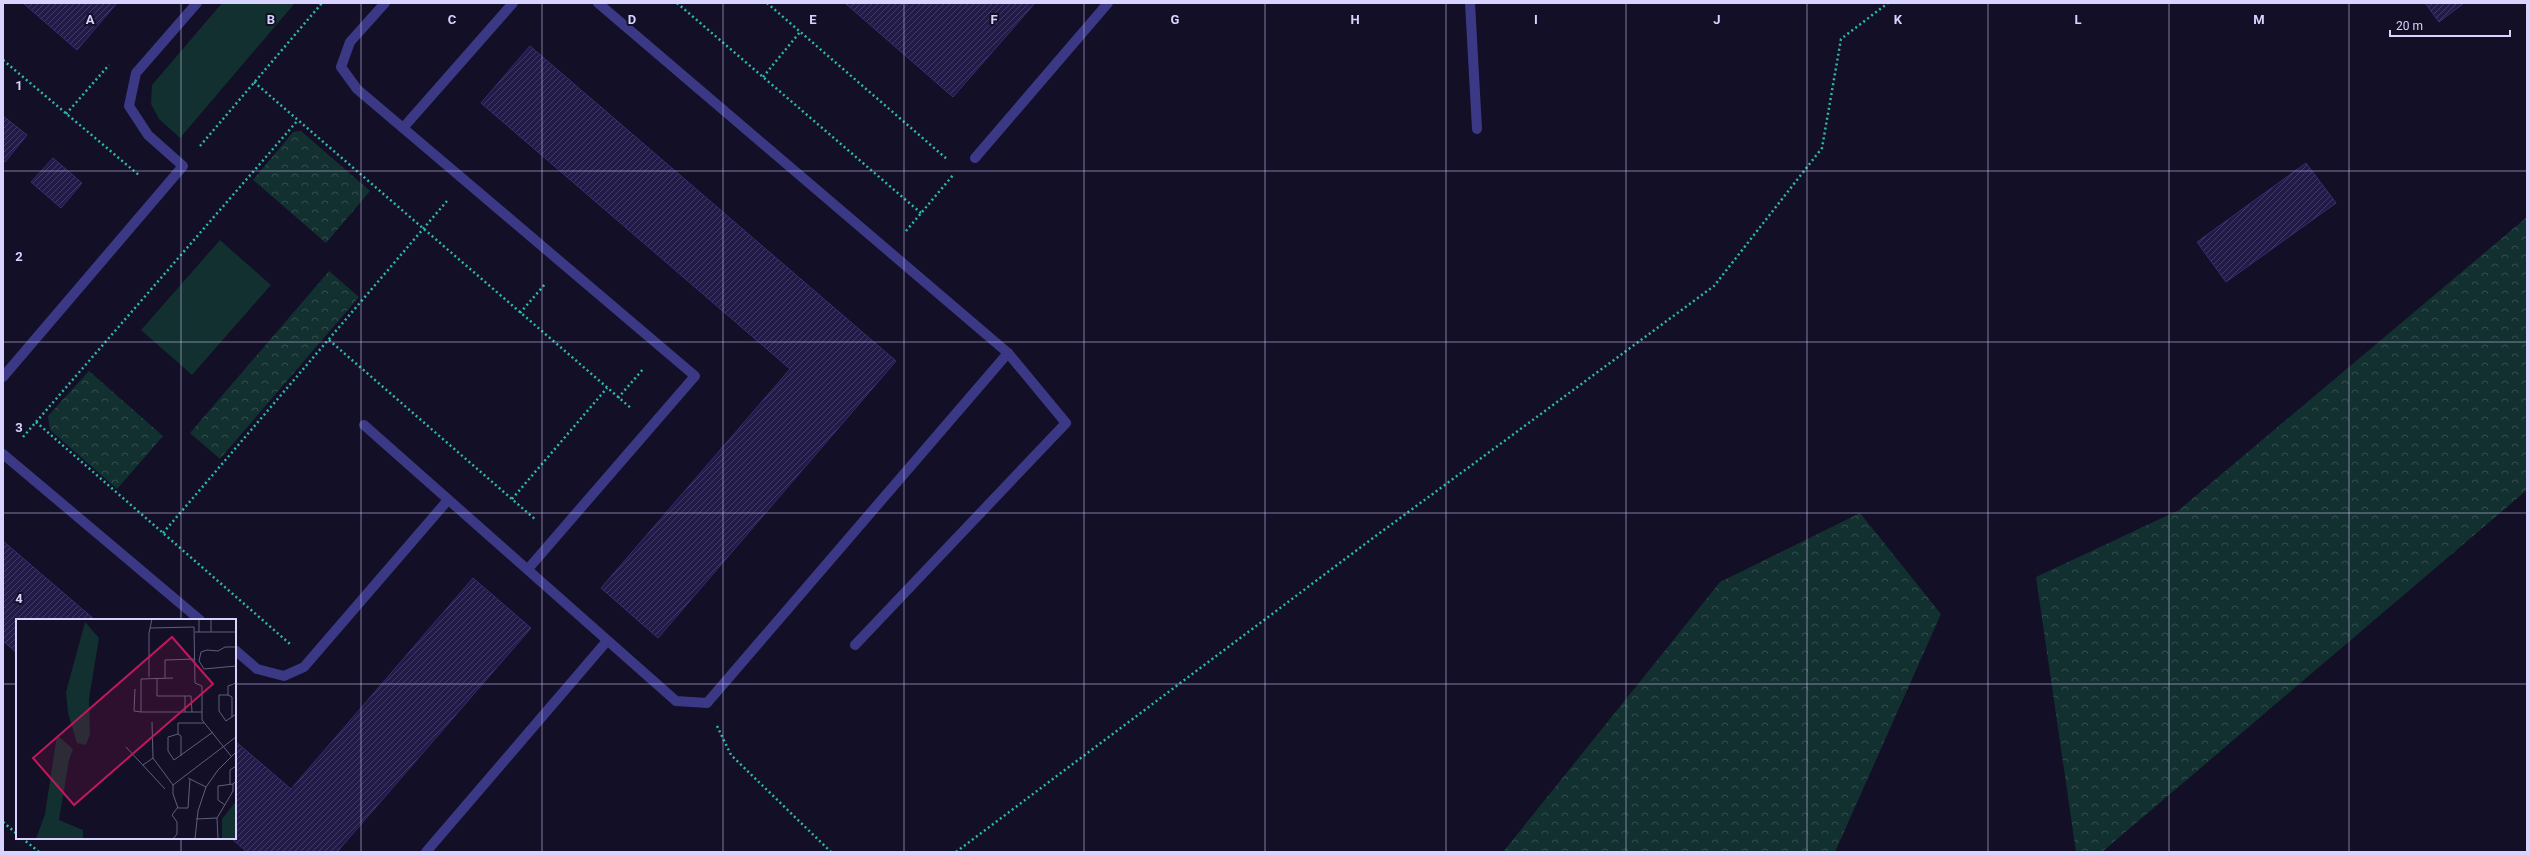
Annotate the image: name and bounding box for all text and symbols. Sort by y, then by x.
text: A [86,12,95,27]
text: B [267,12,275,27]
text: C [448,12,457,27]
text: D [628,12,636,27]
text: E [809,12,817,27]
text: F [990,12,998,27]
text: G [1171,12,1180,27]
text: H [1350,12,1360,27]
text: I [1534,12,1538,27]
text: J [1713,12,1721,27]
text: K [1894,12,1903,27]
text: L [2074,12,2082,27]
text: M [2253,12,2265,27]
scale bar [2390,12,2510,38]
text: 20 m [2396,19,2423,33]
text: 1 [15,78,23,93]
text: 2 [15,249,23,264]
text: 3 [15,420,23,435]
text: 4 [15,591,23,606]
inset map [16,619,236,839]

